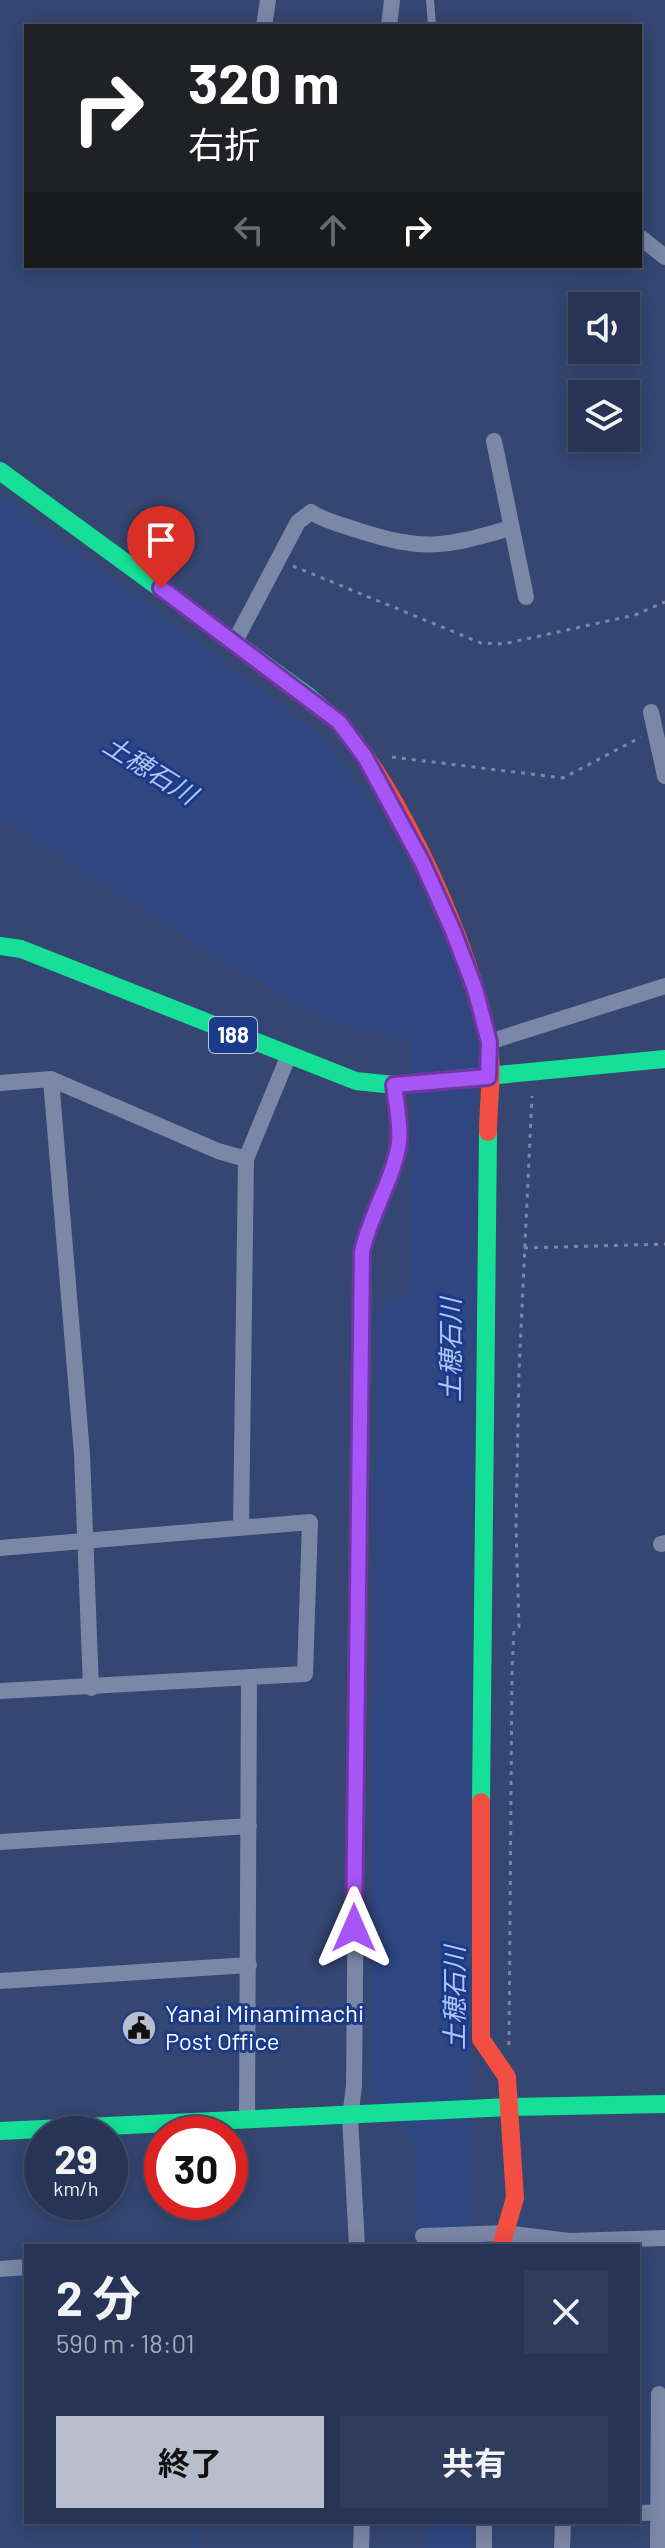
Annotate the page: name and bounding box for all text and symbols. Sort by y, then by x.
text: 320 m [188,48,339,115]
icon: right [56,56,160,160]
text: 右折 [188,122,260,165]
icon: left [227,208,271,252]
icon: ahead [311,208,355,252]
icon: right [395,208,439,252]
map controls [568,292,640,452]
button: sound [568,292,640,364]
button: layers [568,380,640,452]
pin [127,506,195,588]
icon: arrive [139,518,183,562]
water label: 土穂石川 [98,728,206,811]
road number: 188 [209,1017,257,1053]
water label: 土穂石川 [434,1295,465,1402]
position arrow [312,1886,396,1970]
water label: 土穂石川 [438,1943,469,2050]
place label: Yanai Minamimachi Post Office [165,1998,364,2055]
public building icon: Yanai Minamimachi Post Office [120,2009,158,2047]
speed limit sign: 30 [144,2116,248,2220]
text: 29 [54,2134,98,2182]
text: km/h [53,2176,99,2200]
text: 2 分 [56,2268,140,2326]
button: close [524,2270,608,2354]
text: 590 m · 18:01 [56,2327,195,2358]
button: 終了 [56,2416,324,2508]
button: 共有 [340,2416,608,2508]

